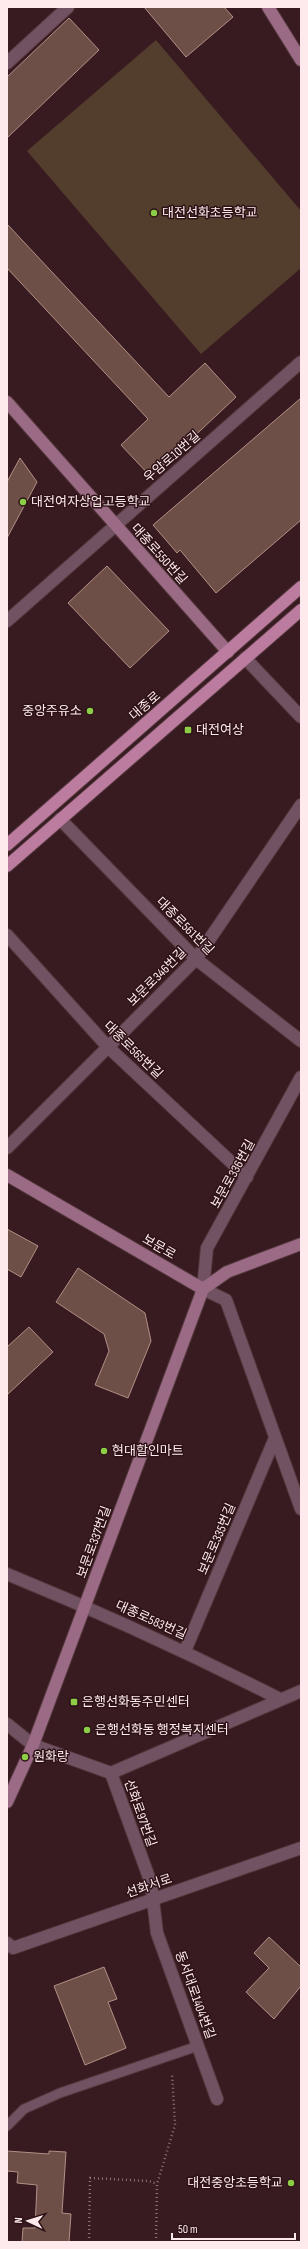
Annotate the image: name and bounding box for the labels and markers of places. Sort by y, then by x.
place label: 대전선화초등학교 [162,205,258,221]
marker: 대전선화초등학교 [149,208,159,218]
place label: 대전여자상업고등학교 [31,494,151,510]
marker: 대전여자상업고등학교 [18,497,28,507]
place label: 중앙주유소 [22,703,82,719]
marker: 중앙주유소 [85,706,95,716]
place label: 대전여상 [196,722,244,738]
marker: 대전여상 [183,725,193,735]
place label: 현대할인마트 [112,1443,184,1459]
marker: 현대할인마트 [99,1446,109,1456]
place label: 은행선화동주민센터 [82,1694,190,1710]
marker: 은행선화동주민센터 [69,1697,79,1707]
place label: 은행선화동 행정복지센터 [95,1722,229,1738]
marker: 은행선화동 행정복지센터 [82,1725,92,1735]
place label: 원화랑 [33,1749,69,1765]
marker: 원화랑 [20,1752,30,1762]
place label: 대전중앙초등학교 [187,2175,283,2191]
marker: 대전중앙초등학교 [286,2178,296,2188]

